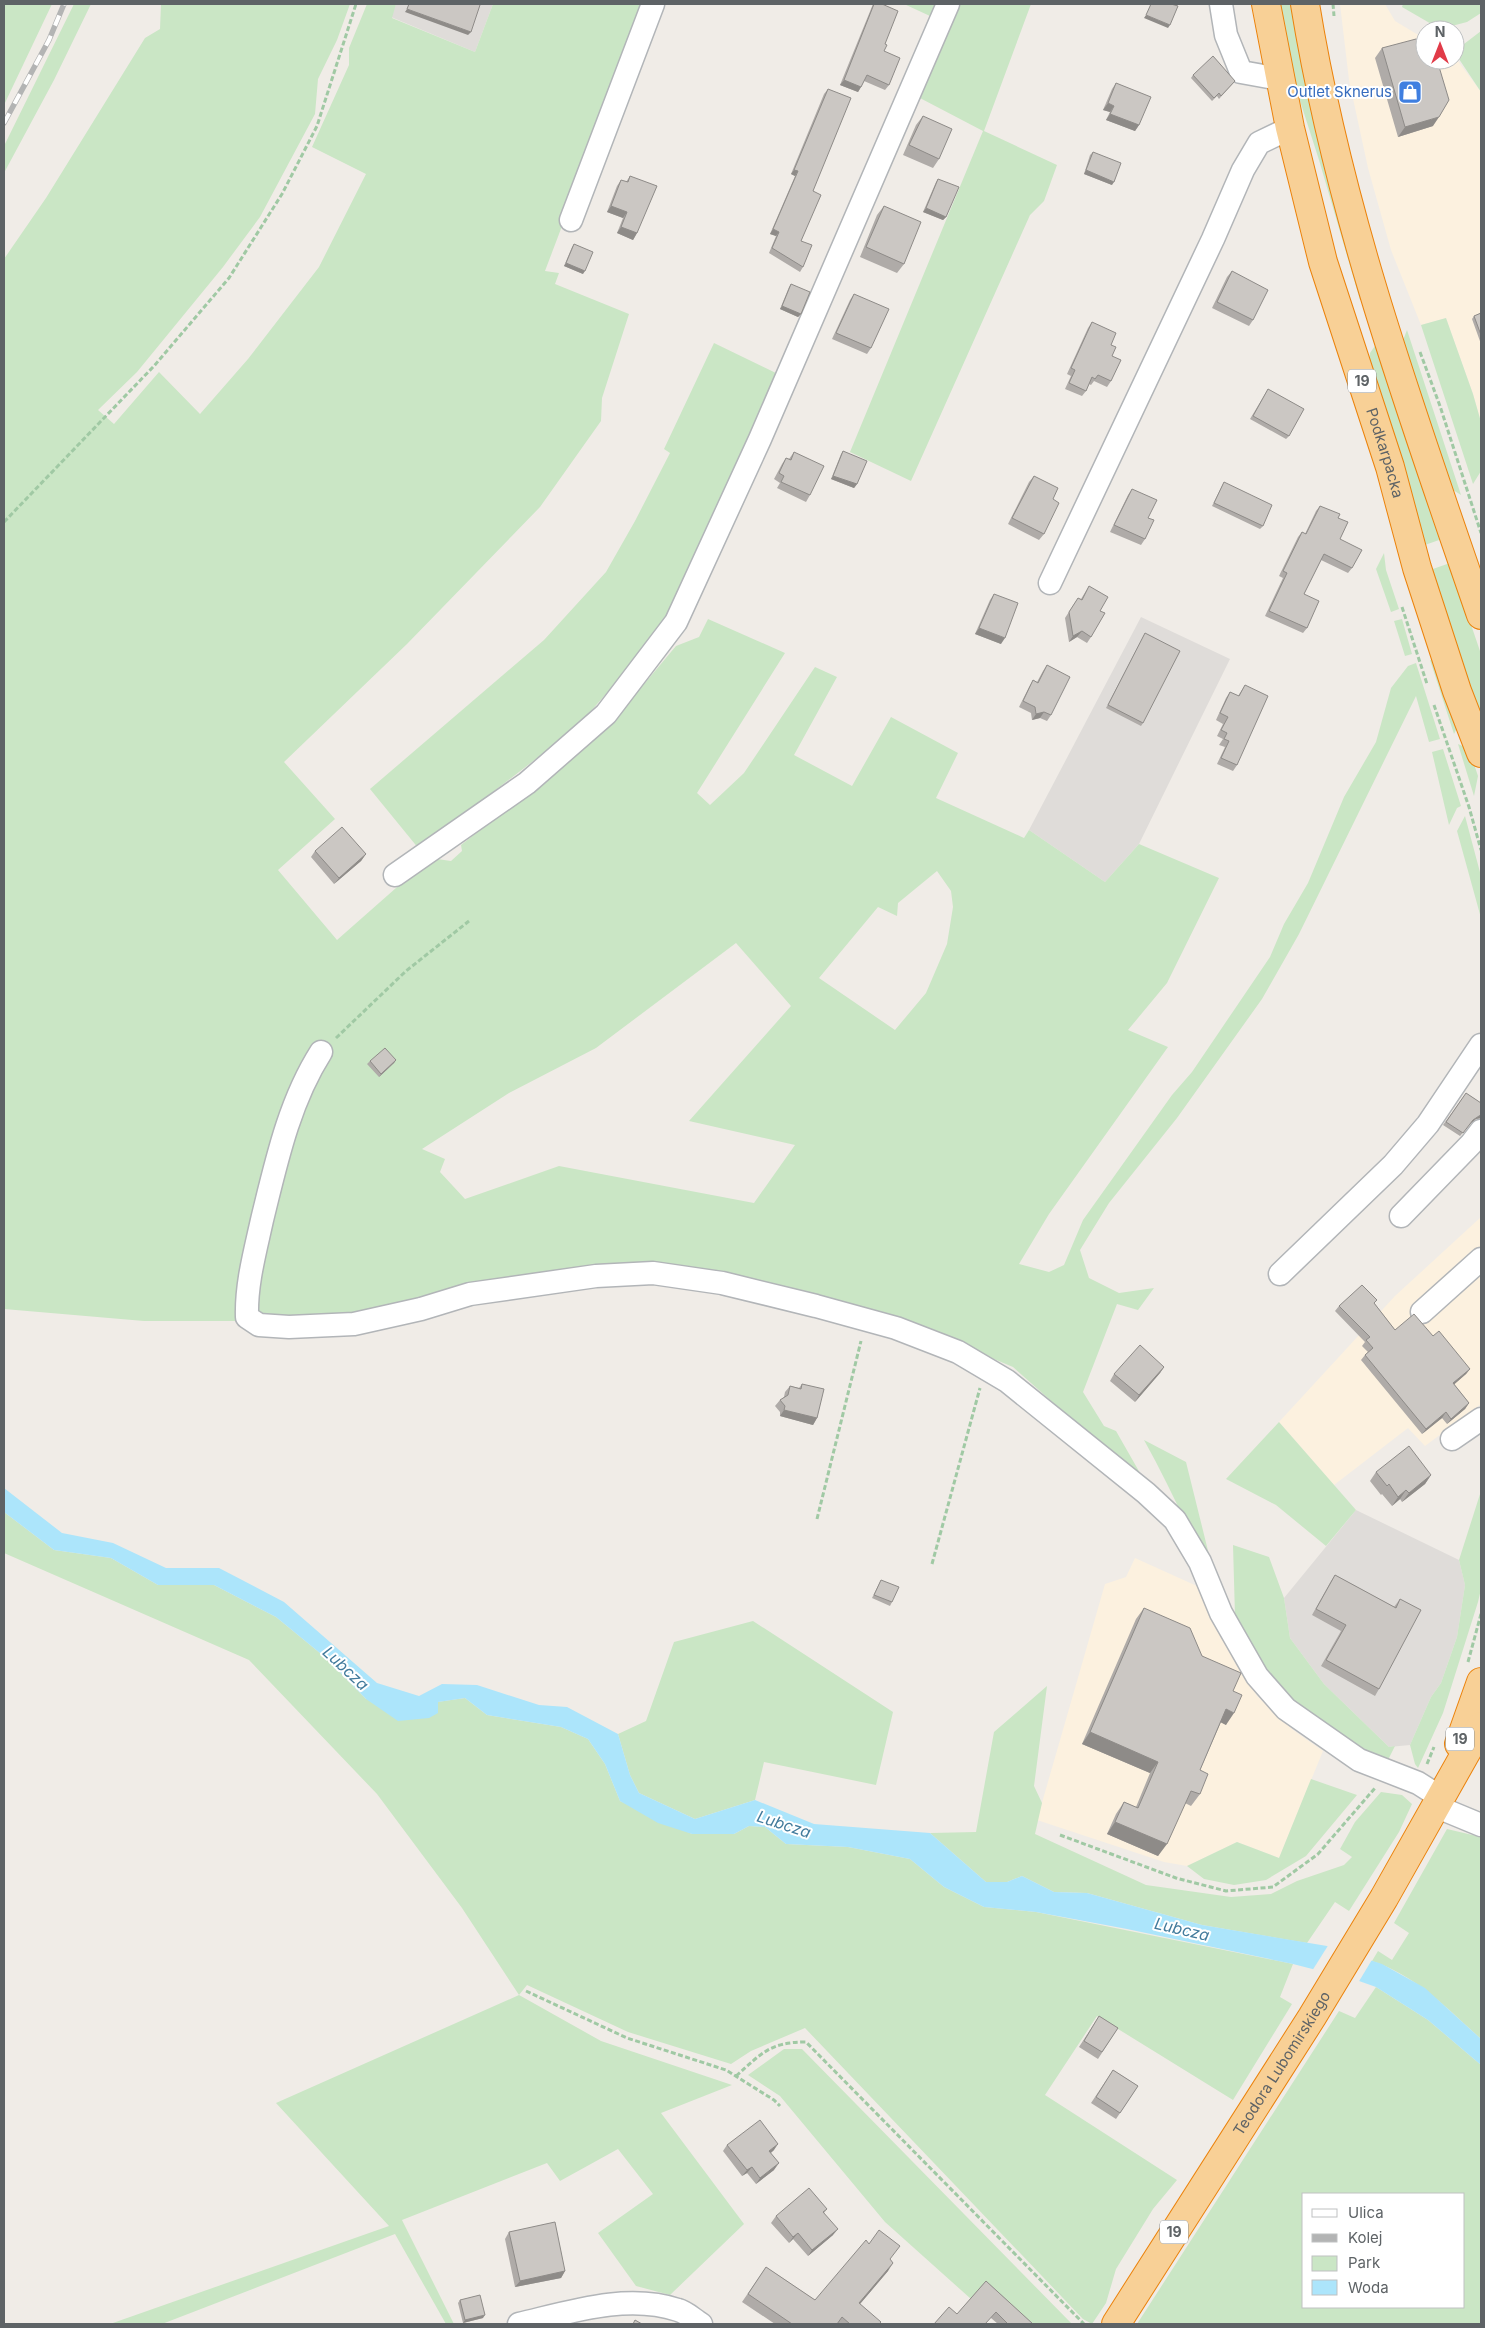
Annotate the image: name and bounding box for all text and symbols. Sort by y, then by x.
north arrow [1415,20,1465,70]
text: N [1435,23,1445,40]
shop icon: Outlet Sknerus [1397,79,1423,105]
place label: Outlet Sknerus [1287,82,1392,101]
road number: 19 [1348,370,1376,392]
street label: Podkarpacka [1362,405,1408,500]
water label: Lubcza [319,1642,373,1694]
road number: 19 [1446,1728,1474,1750]
water label: Lubcza [754,1806,814,1842]
water label: Lubcza [1153,1913,1212,1945]
street label: Teodora Lubomirskiego [1229,1987,1334,2139]
legend [1302,2193,1465,2308]
text: Ulica [1348,2203,1384,2222]
road number: 19 [1160,2220,1188,2244]
text: Kolej [1348,2228,1383,2247]
text: Park [1348,2253,1381,2272]
text: Woda [1348,2278,1389,2297]

